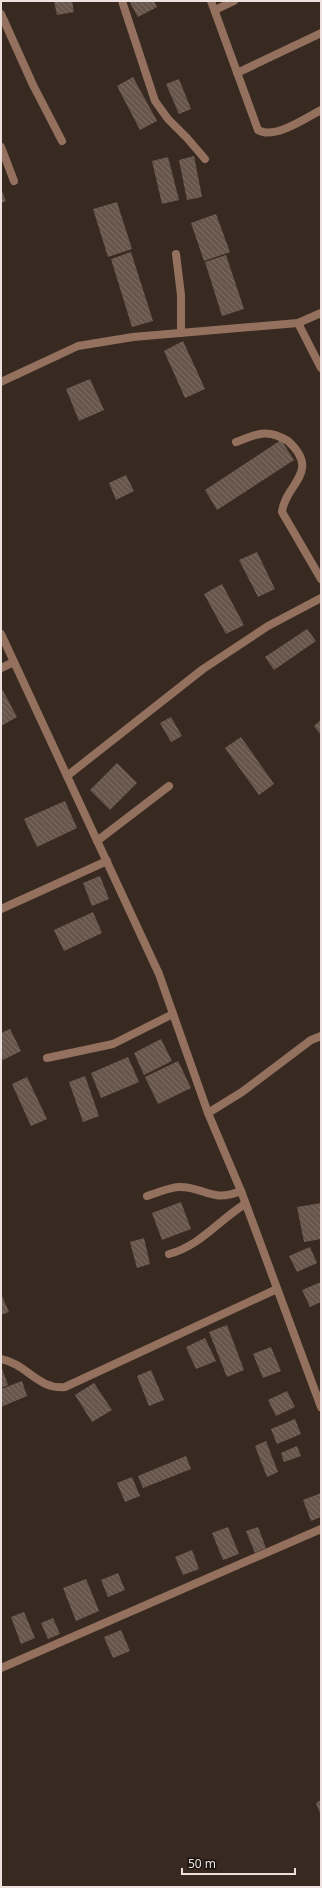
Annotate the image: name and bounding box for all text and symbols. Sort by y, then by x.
scale bar [182,1850,295,1876]
text: 50 m [188,1855,216,1872]

